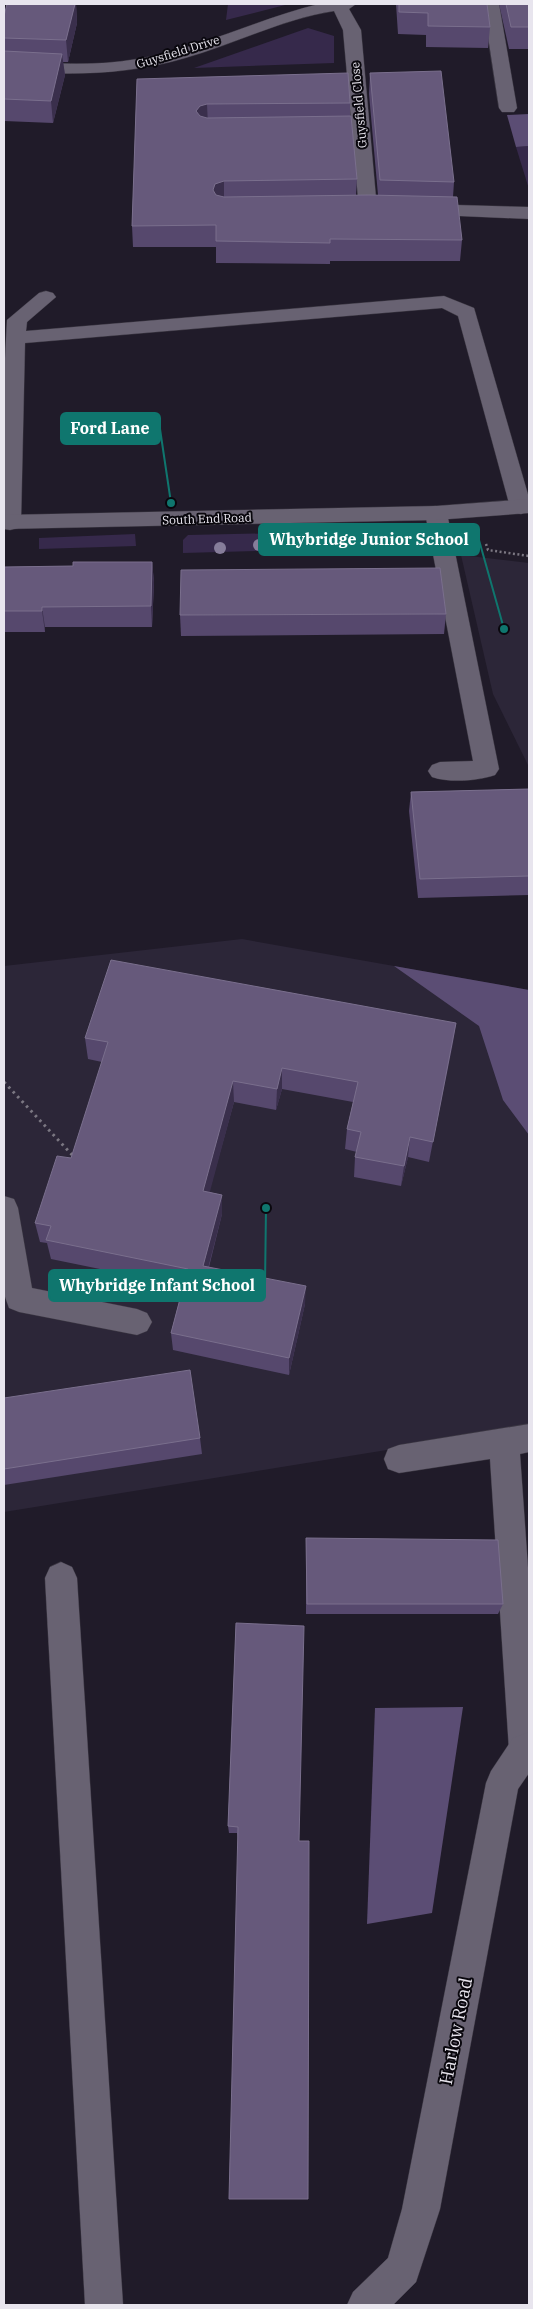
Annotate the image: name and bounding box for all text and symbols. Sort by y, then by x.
street label: Guysfield Drive [134,32,221,71]
street label: Guysfield Close [347,61,370,149]
callout: Ford Lane [61,413,160,444]
text: Ford Lane [70,418,150,438]
street label: South End Road [162,509,252,528]
callout: Whybridge Junior School [259,524,479,555]
text: Whybridge Junior School [269,529,469,549]
callout: Whybridge Infant School [49,1270,265,1301]
text: Whybridge Infant School [59,1275,255,1295]
street label: Harlow Road [434,1975,477,2086]

